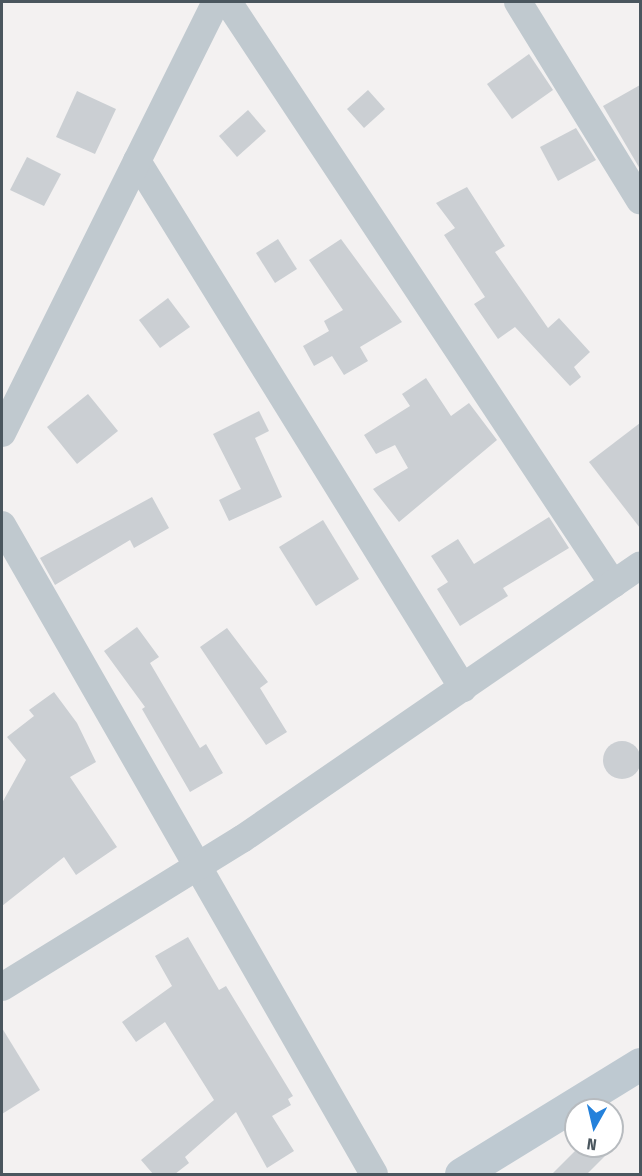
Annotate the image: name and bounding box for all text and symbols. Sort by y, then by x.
north arrow [564,1098,624,1158]
text: N [586,1134,598,1154]

